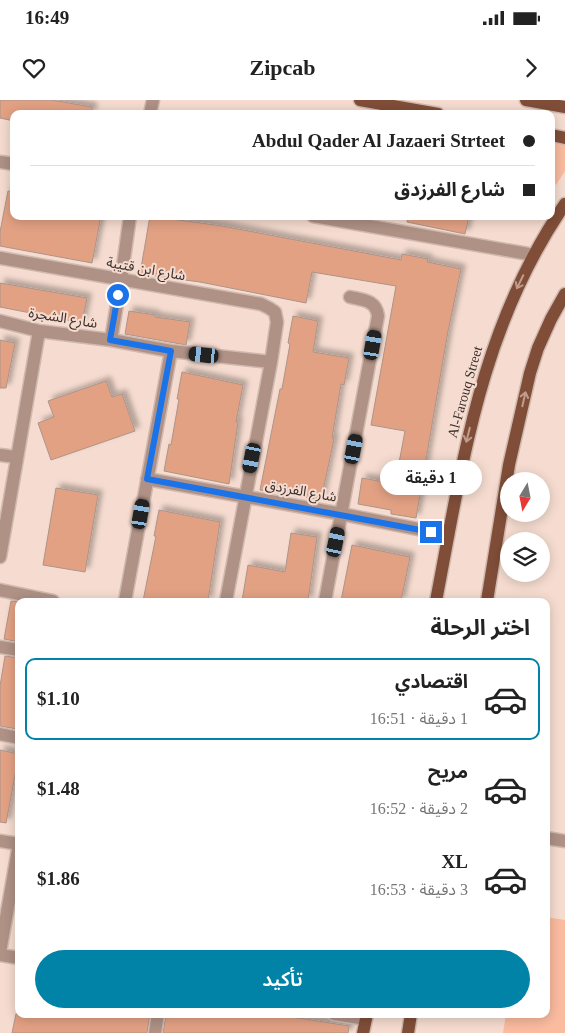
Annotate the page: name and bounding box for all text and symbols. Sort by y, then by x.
text: 16:49 [25,7,69,28]
icon: heart [20,54,48,82]
icon: forward [517,54,545,82]
text: Zipcab [249,55,316,80]
text: Abdul Qader Al Jazaeri Strteet [252,130,505,151]
text: شارع الفرزدق [394,179,505,200]
street label: شارع ابن قتيبة [105,255,187,286]
one-way arrow [515,274,524,289]
route start [107,284,129,306]
street label: شارع الشجرة [27,305,98,334]
car [363,329,382,361]
street label: Al-Farouq Street [445,344,485,439]
car [188,346,219,364]
one-way arrow [520,391,529,407]
one-way arrow [463,427,472,443]
car [343,433,364,465]
car [241,442,262,474]
callout: 1 دقيقة [380,460,482,494]
text: 1 دقيقة [406,469,456,486]
north arrow [500,472,550,522]
map controls [500,472,550,582]
street label: شارع الفرزدق [263,477,338,508]
car [131,498,150,530]
route end [420,521,442,543]
car [325,526,346,558]
button: layers [500,532,550,582]
text: اختر الرحلة [431,615,530,640]
text: اقتصادي [395,671,468,692]
icon: car [483,677,528,722]
text: $1.10 [37,688,80,709]
text: 1 دقيقة · 16:51 [370,710,468,727]
text: مريح [428,761,468,782]
icon: car [483,767,528,812]
text: $1.48 [37,778,80,799]
text: 2 دقيقة · 16:52 [370,800,468,817]
text: XL [442,851,468,872]
icon: car [483,857,528,902]
text: $1.86 [37,868,80,889]
text: 3 دقيقة · 16:53 [370,881,468,898]
button: تأكيد [35,950,530,1008]

